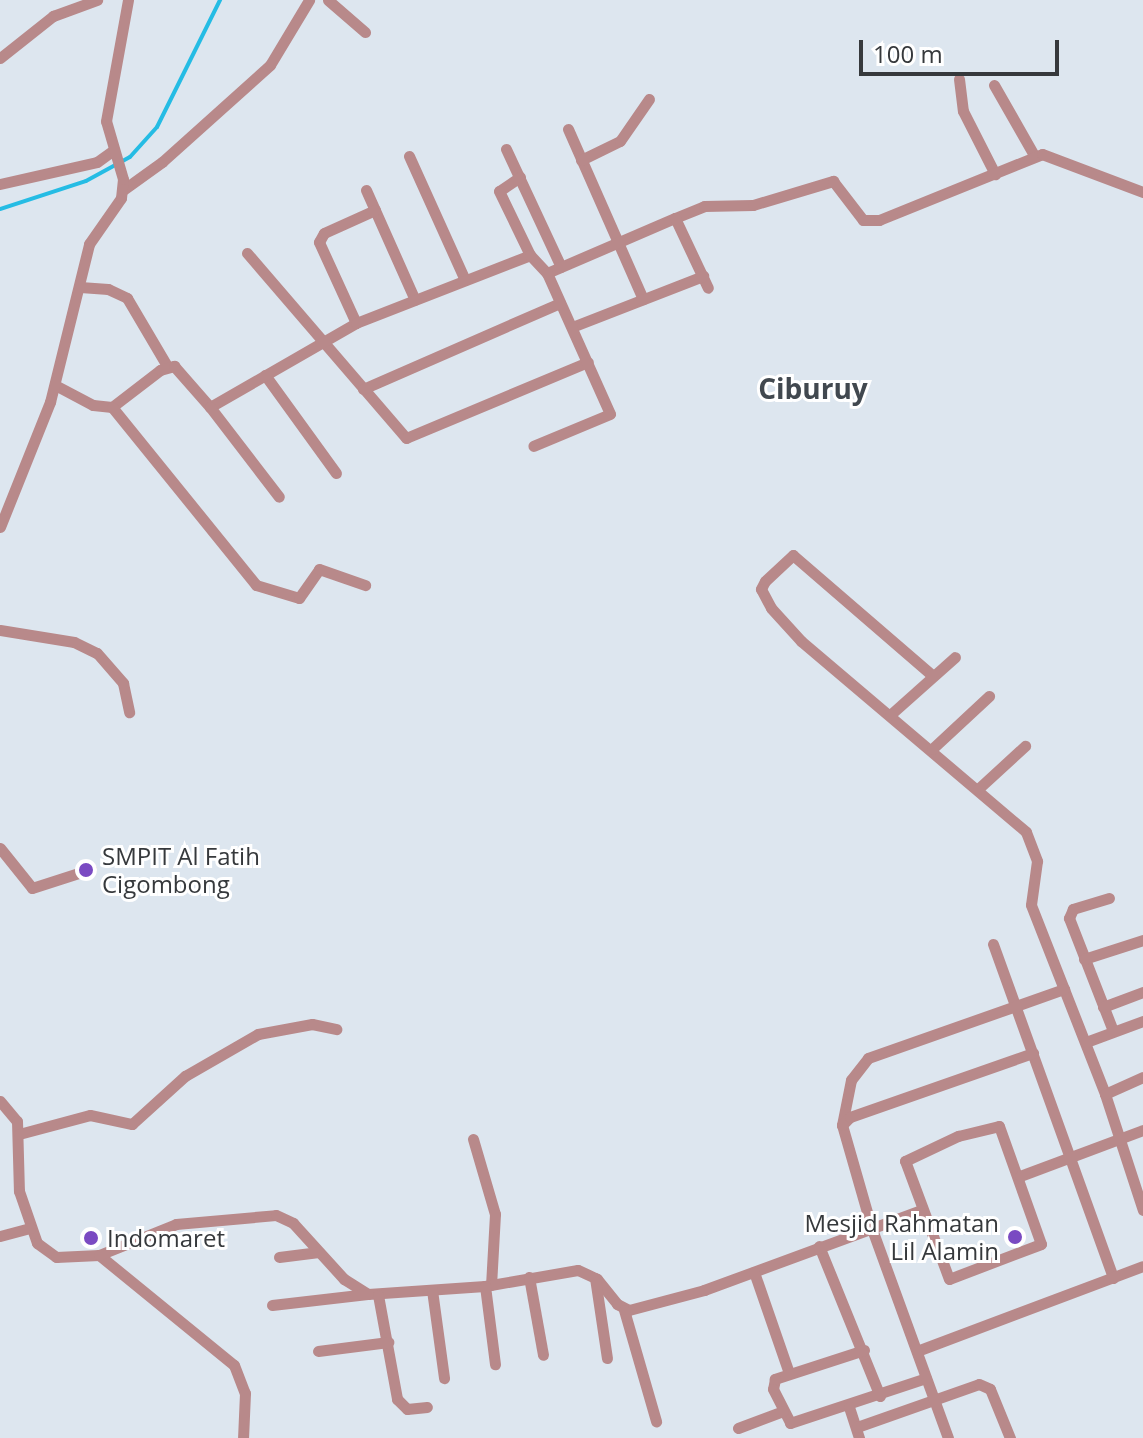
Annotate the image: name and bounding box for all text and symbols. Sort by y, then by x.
scale bar [863,24,1063,74]
text: 100 m [873,37,943,70]
district label: Ciburuy [758,371,868,405]
place label: SMPIT Al Fatih Cigombong [102,842,260,898]
marker: SMPIT Al Fatih Cigombong [77,861,95,879]
place label: Mesjid Rahmatan Lil Alamin [804,1209,999,1265]
place label: Indomaret [107,1224,225,1252]
marker: Mesjid Rahmatan Lil Alamin [1006,1228,1024,1246]
marker: Indomaret [82,1229,100,1247]

